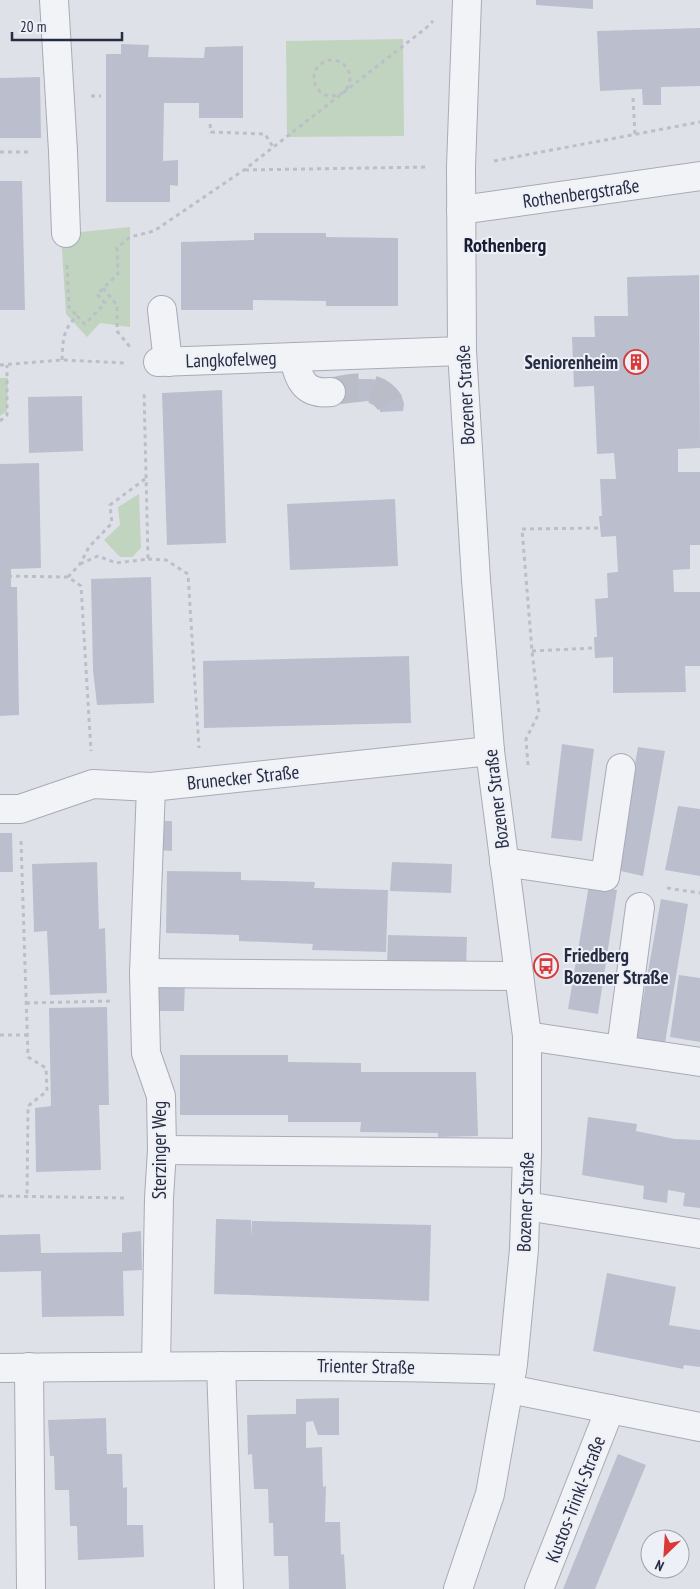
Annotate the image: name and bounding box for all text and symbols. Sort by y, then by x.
scale bar [12,10,122,42]
text: 20 m [20,17,46,36]
street label: Rothenbergstraße [521,173,641,213]
district label: Rothenberg [464,232,546,258]
street label: Bozener Straße [450,344,480,446]
street label: Langkofelweg [185,345,277,373]
building icon: Seniorenheim [623,349,649,375]
place label: Seniorenheim [525,350,618,374]
street label: Bozener Straße [478,748,514,850]
street label: Brunecker Straße [186,759,300,795]
place label: Friedberg Bozener Straße [564,943,669,989]
bus stop icon: Friedberg Bozener Straße [533,953,559,979]
street label: Sterzinger Weg [147,1101,171,1199]
street label: Bozener Straße [511,1151,539,1252]
street label: Trienter Straße [317,1353,415,1379]
street label: Kustos-Trinkl-Straße [540,1432,610,1566]
north arrow [640,1529,690,1579]
text: N [652,1556,667,1576]

